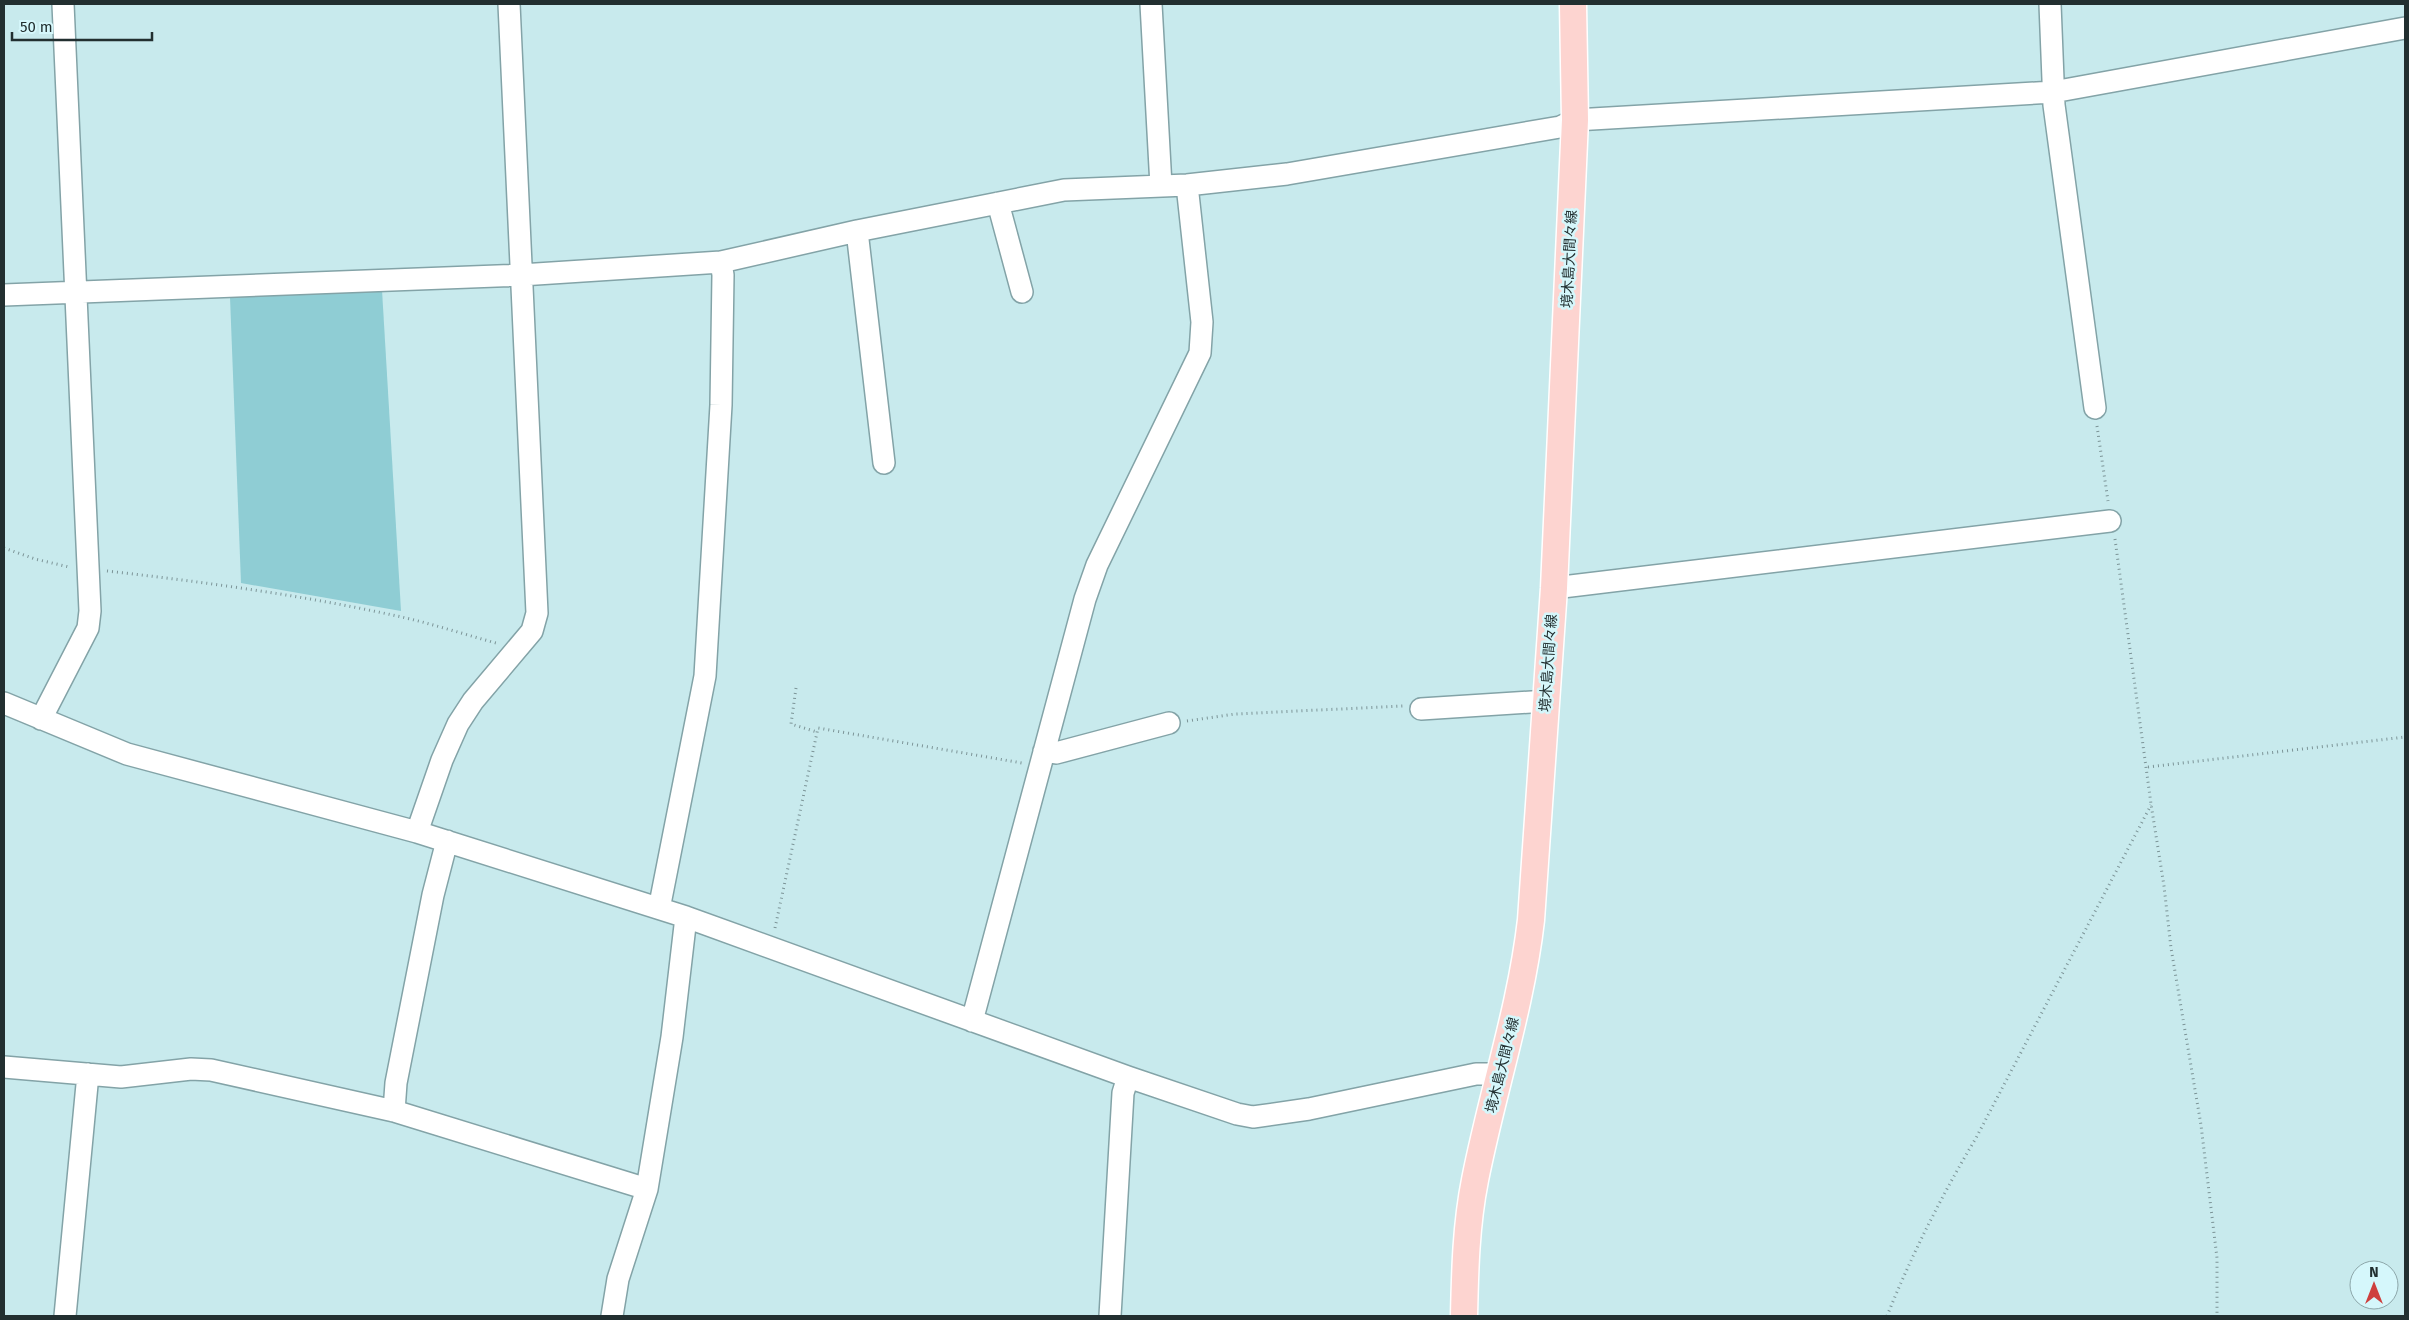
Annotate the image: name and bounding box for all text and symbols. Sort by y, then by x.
scale bar [12,10,152,42]
text: 50 m [20,18,53,36]
street label: 境木島大間々線 [1558,210,1581,308]
street label: 境木島大間々線 [1537,614,1560,713]
street label: 境木島大間々線 [1482,1016,1523,1115]
north arrow [2349,1260,2399,1310]
text: N [2369,1264,2379,1281]

